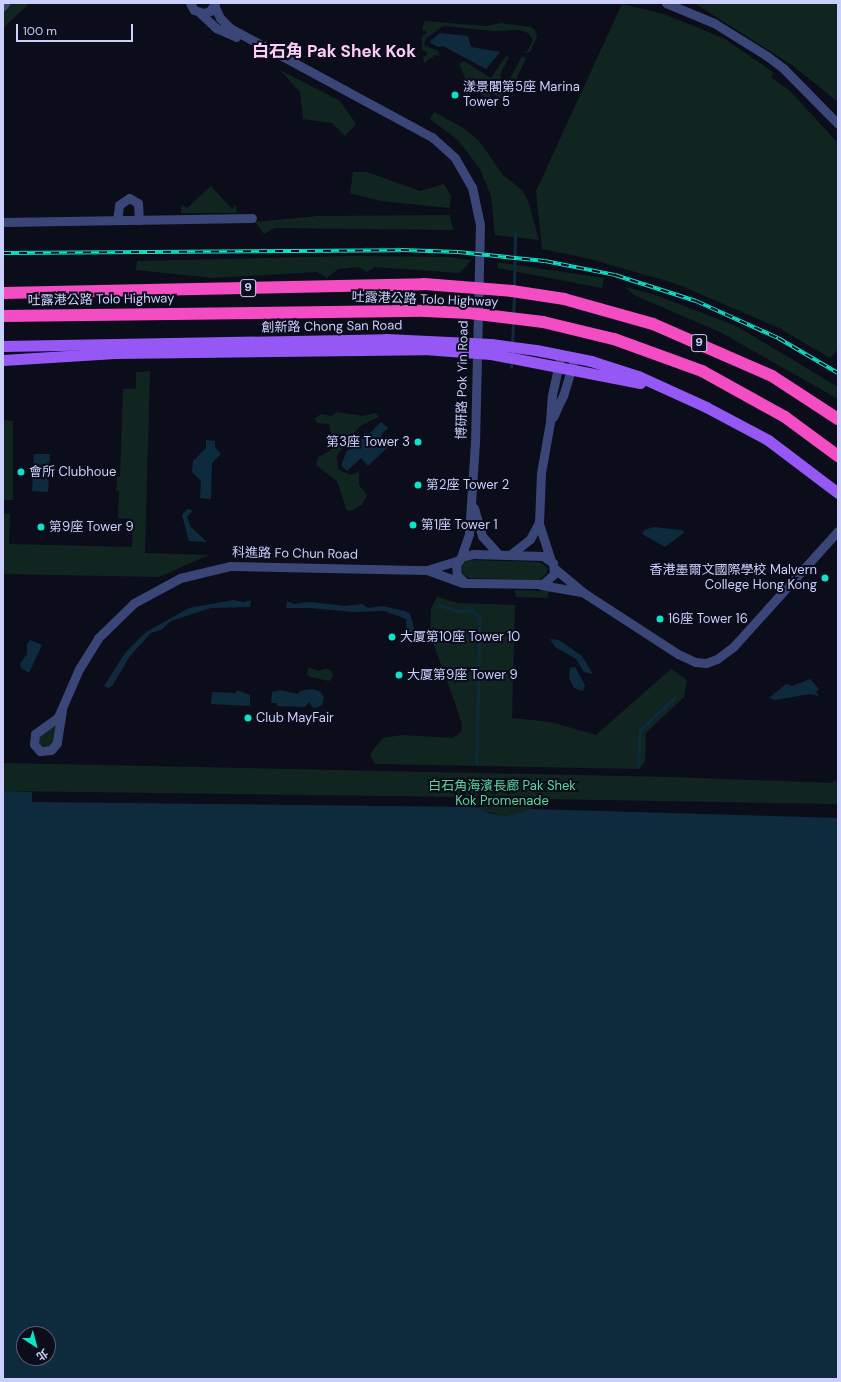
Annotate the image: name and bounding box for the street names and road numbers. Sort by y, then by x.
road number: 9 [240,278,256,298]
street label: 吐露港公路 Tolo Highway [351,290,499,310]
street label: 吐露港公路 Tolo Highway [27,291,175,309]
street label: 創新路 Chong San Road [261,318,403,336]
street label: 博研路 Pok Yin Road [454,320,472,440]
road number: 9 [691,333,707,353]
street label: 科進路 Fo Chun Road [232,545,358,563]

